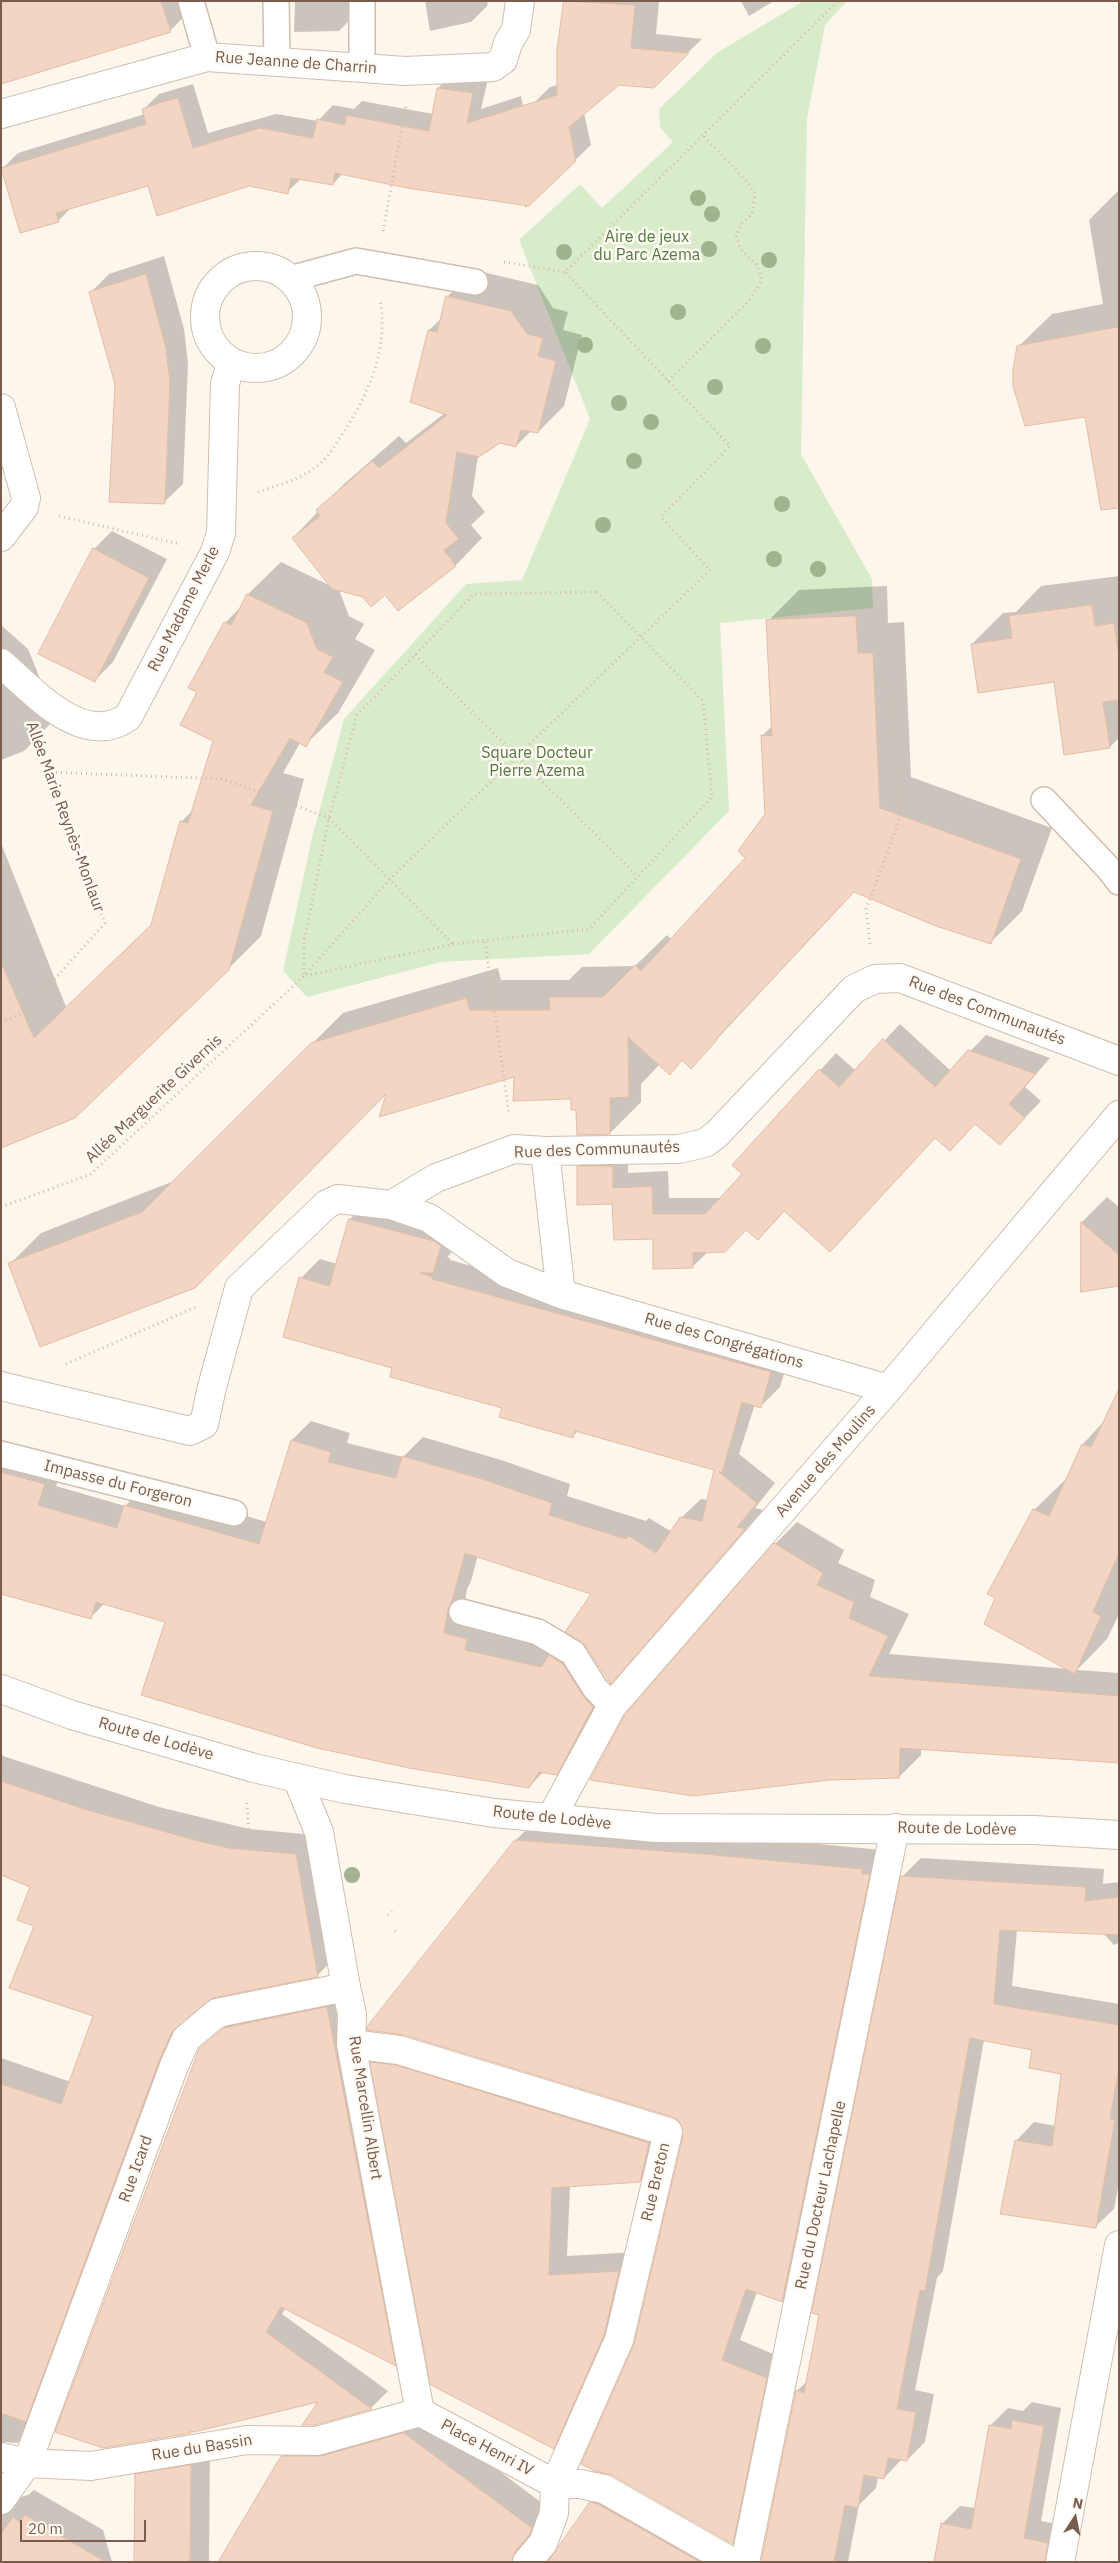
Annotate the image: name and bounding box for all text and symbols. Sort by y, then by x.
street label: Rue Jeanne de Charrin [214,48,378,78]
park label: Aire de jeux du Parc Azema [594,227,700,265]
street label: Rue Madame Merle [144,543,224,675]
street label: Allée Marie Reynès-Monlaur [21,719,109,915]
park label: Square Docteur Pierre Azema [481,743,593,781]
street label: Rue des Communautés [906,972,1068,1050]
street label: Allée Marguerite Givernis [82,1031,226,1167]
street label: Rue des Communautés [514,1138,680,1162]
street label: Rue des Congrégations [642,1309,806,1373]
street label: Avenue des Moulins [772,1401,880,1521]
street label: Impasse du Forgeron [42,1456,194,1512]
street label: Route de Lodève [96,1713,216,1765]
street label: Route de Lodève [492,1802,612,1834]
street label: Route de Lodève [897,1818,1017,1840]
street label: Rue Marcellin Albert [344,2035,386,2181]
street label: Rue du Docteur Lachapelle [792,2099,850,2291]
street label: Rue Icard [115,2133,157,2205]
street label: Rue Breton [638,2141,674,2223]
street label: Place Henri IV [437,2416,537,2480]
street label: Rue du Bassin [150,2431,254,2465]
north arrow [1050,2493,1100,2543]
text: N [1071,2493,1085,2513]
scale bar [22,2510,149,2542]
text: 20 m [28,2519,63,2538]

